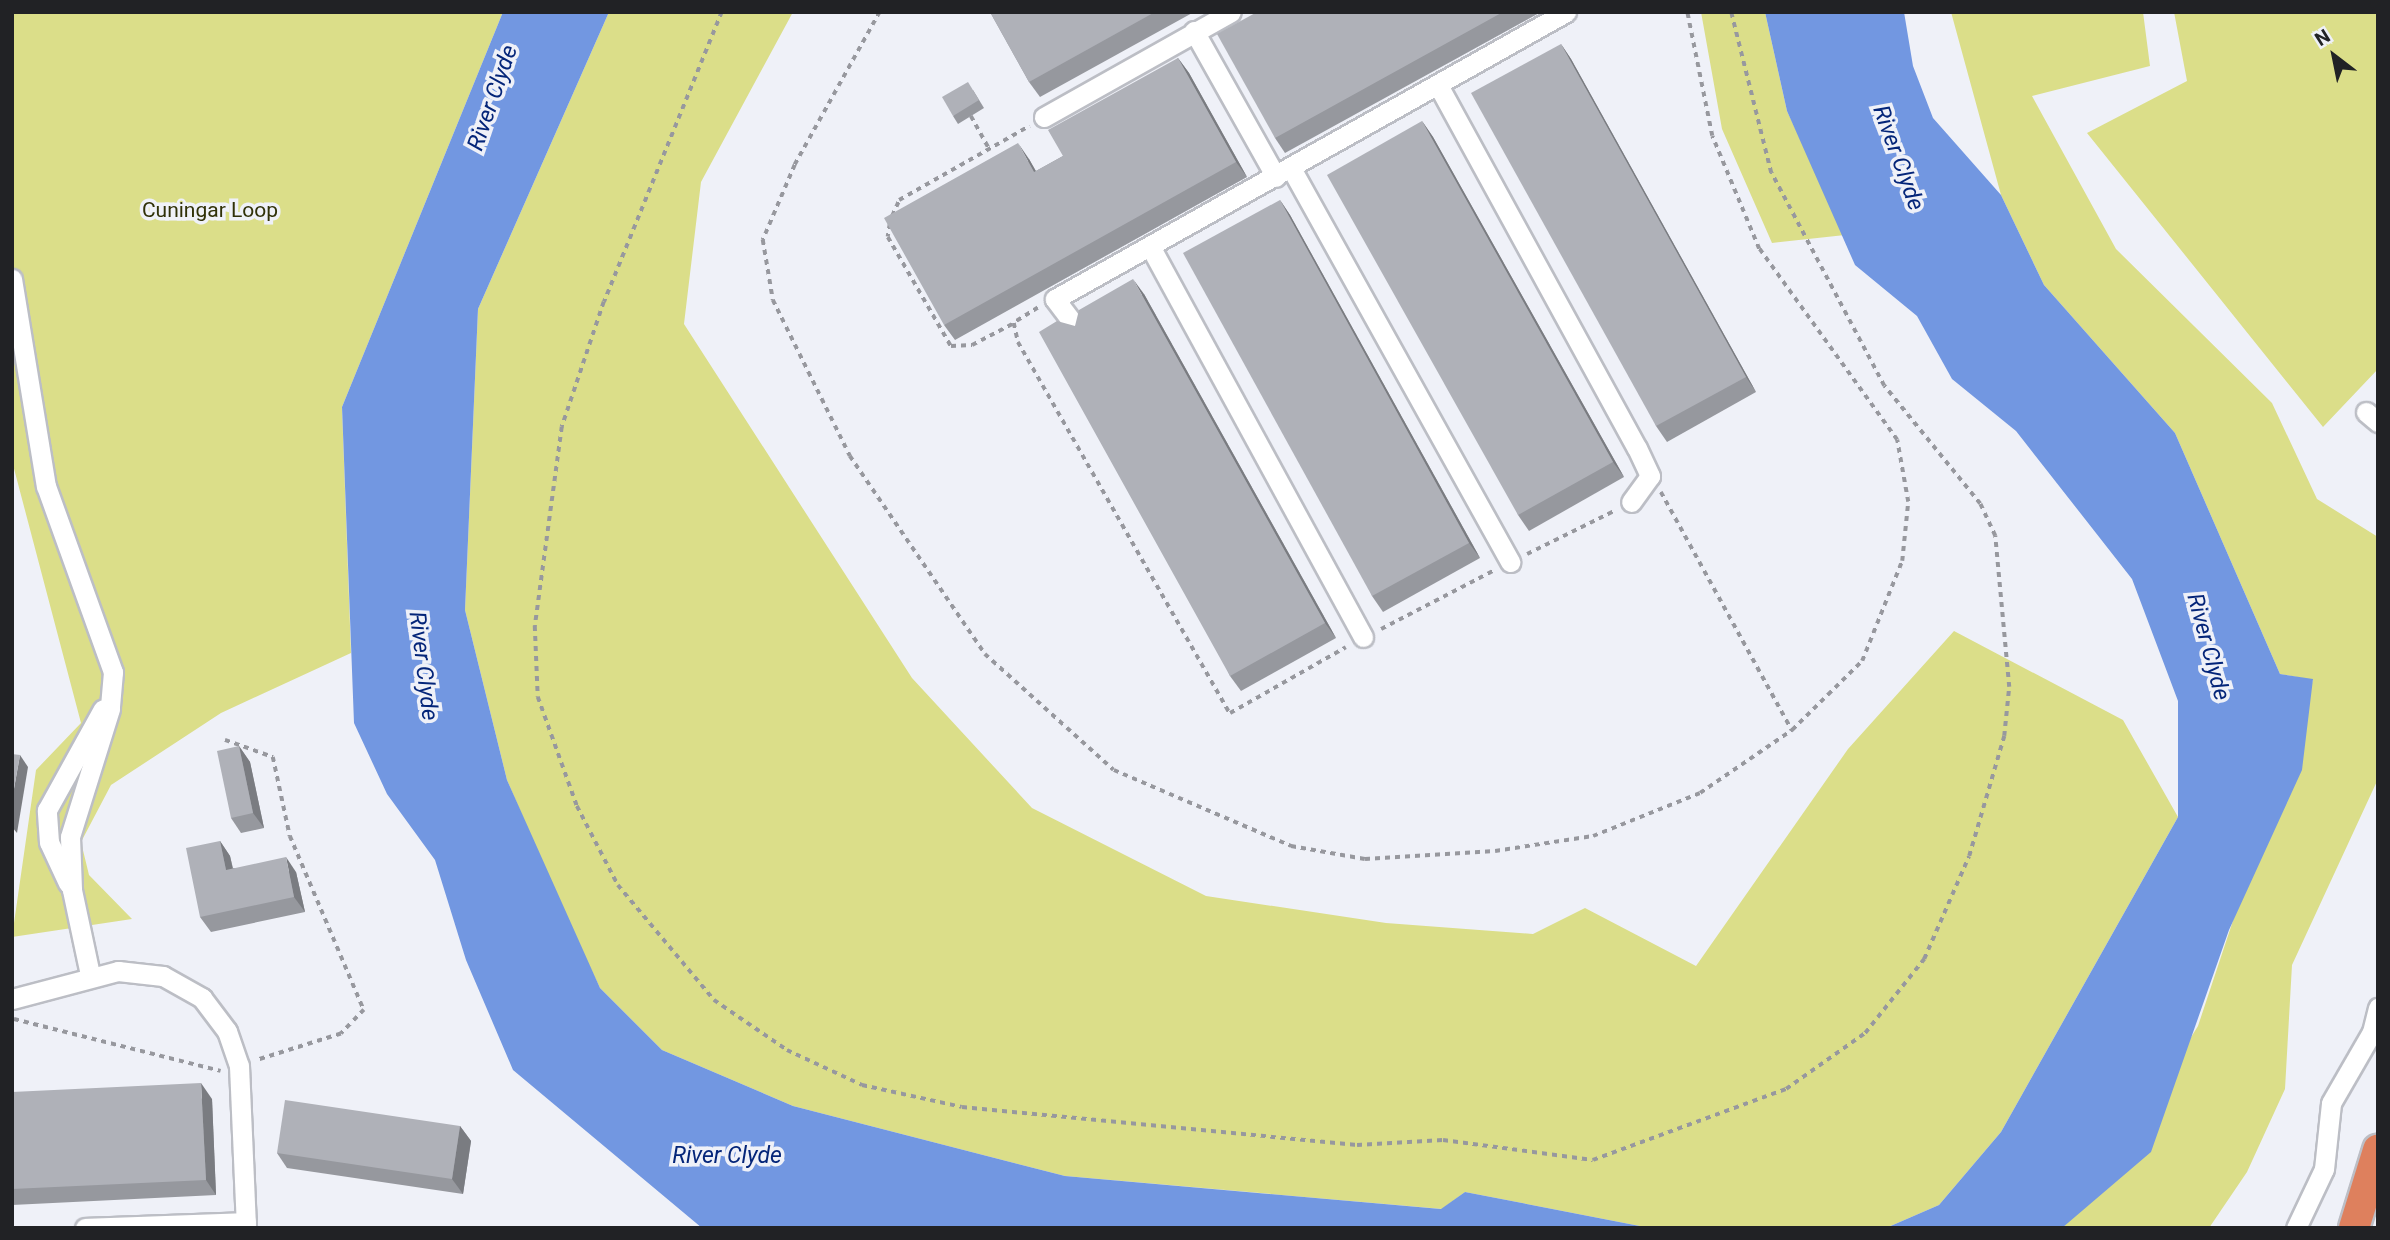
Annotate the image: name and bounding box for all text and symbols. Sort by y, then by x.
north arrow [2299,21,2369,91]
text: N [2311,24,2334,51]
water label: River Clyde [462,42,524,154]
water label: River Clyde [1866,102,1930,214]
park label: Cuningar Loop [142,197,278,223]
water label: River Clyde [2180,590,2236,704]
water label: River Clyde [403,610,443,722]
water label: River Clyde [672,1142,782,1170]

